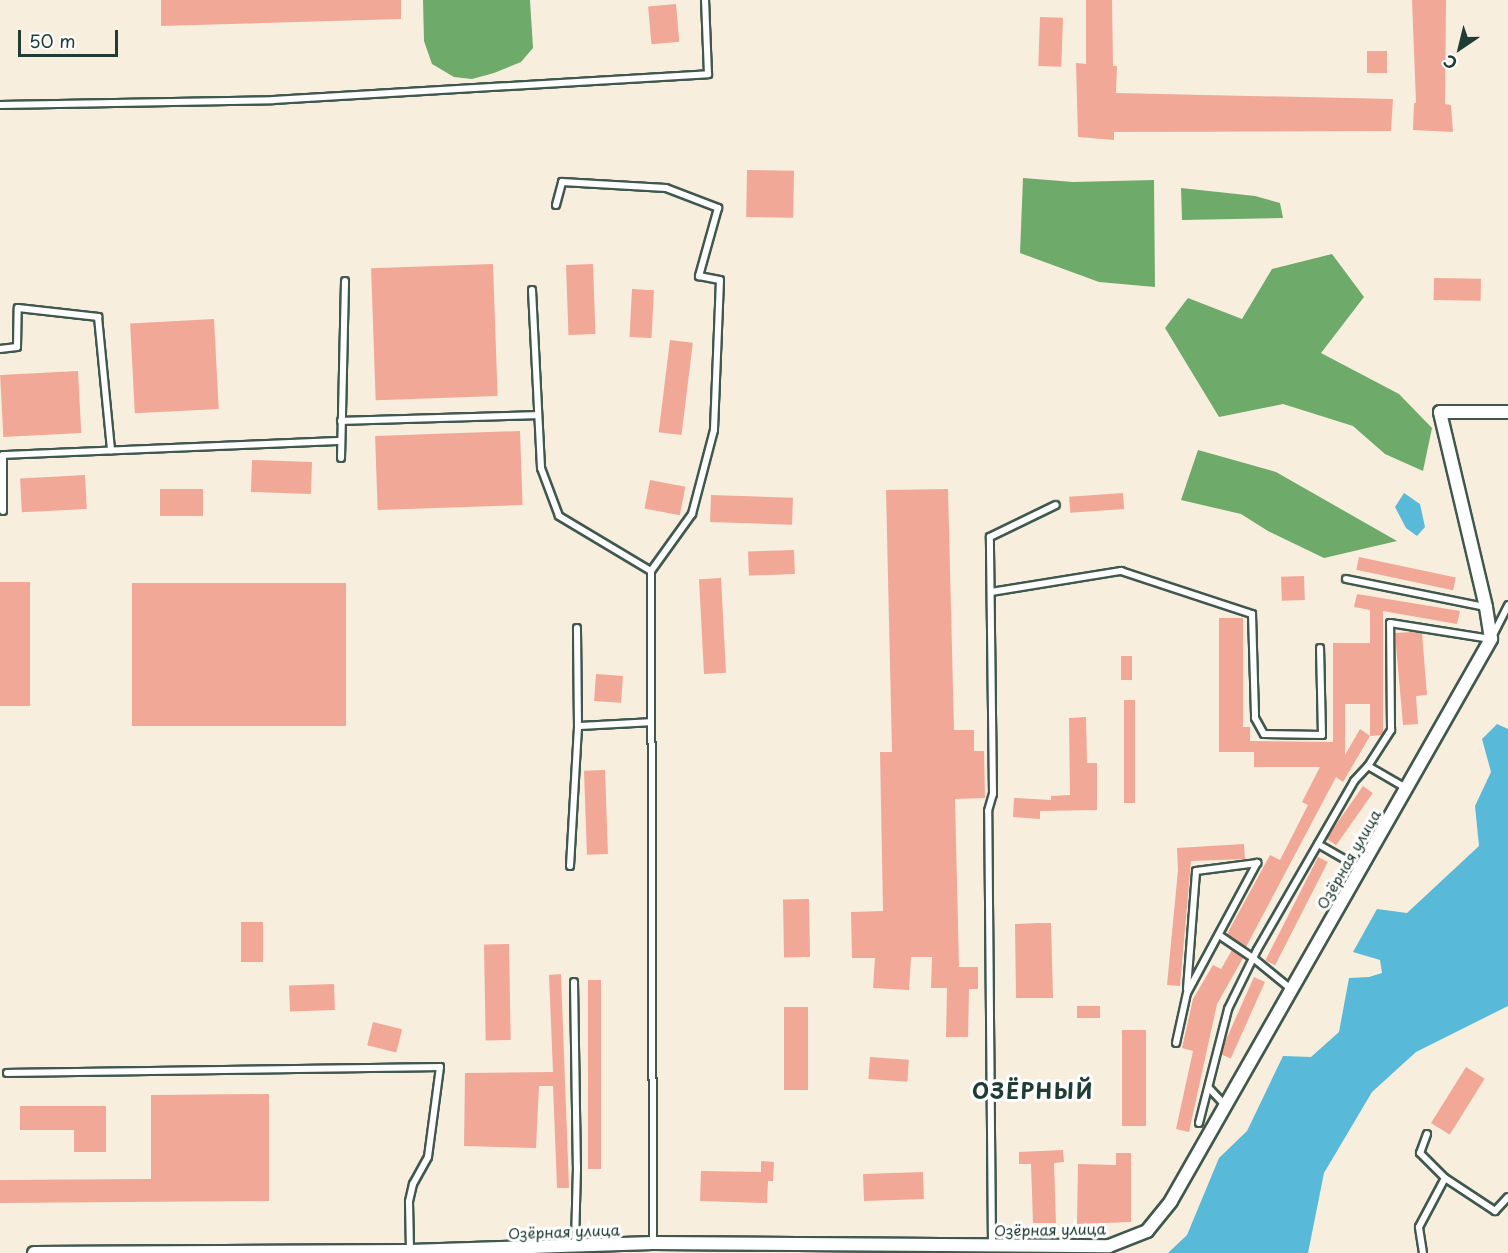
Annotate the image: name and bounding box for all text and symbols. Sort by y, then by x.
scale bar [21,18,122,56]
north arrow [1430,18,1490,78]
text: 50 m [29,27,76,54]
text: С [1438,49,1461,76]
street label: Озёрная улица [1312,806,1384,912]
district label: ОЗЁРНЫЙ [972,1077,1094,1103]
street label: Озёрная улица [993,1219,1107,1239]
street label: Озёрная улица [507,1220,621,1242]

